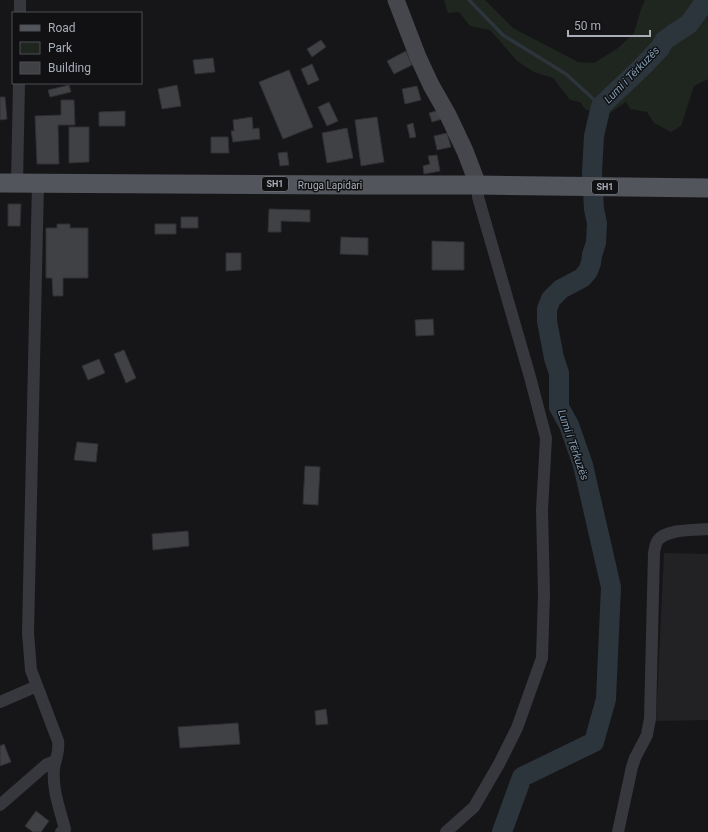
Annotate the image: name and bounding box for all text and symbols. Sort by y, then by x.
legend [12,12,142,84]
scale bar [568,12,650,38]
text: 50 m [574,19,601,33]
text: Road [48,21,76,35]
text: Park [48,41,73,55]
water label: Lumi i Tërkuzës [602,44,663,106]
text: Building [48,61,91,75]
road number: SH1 [262,177,288,191]
street label: Rruga Lapidari [298,180,362,191]
road number: SH1 [592,180,618,194]
water label: Lumi i Tërkuzës [555,408,591,483]

